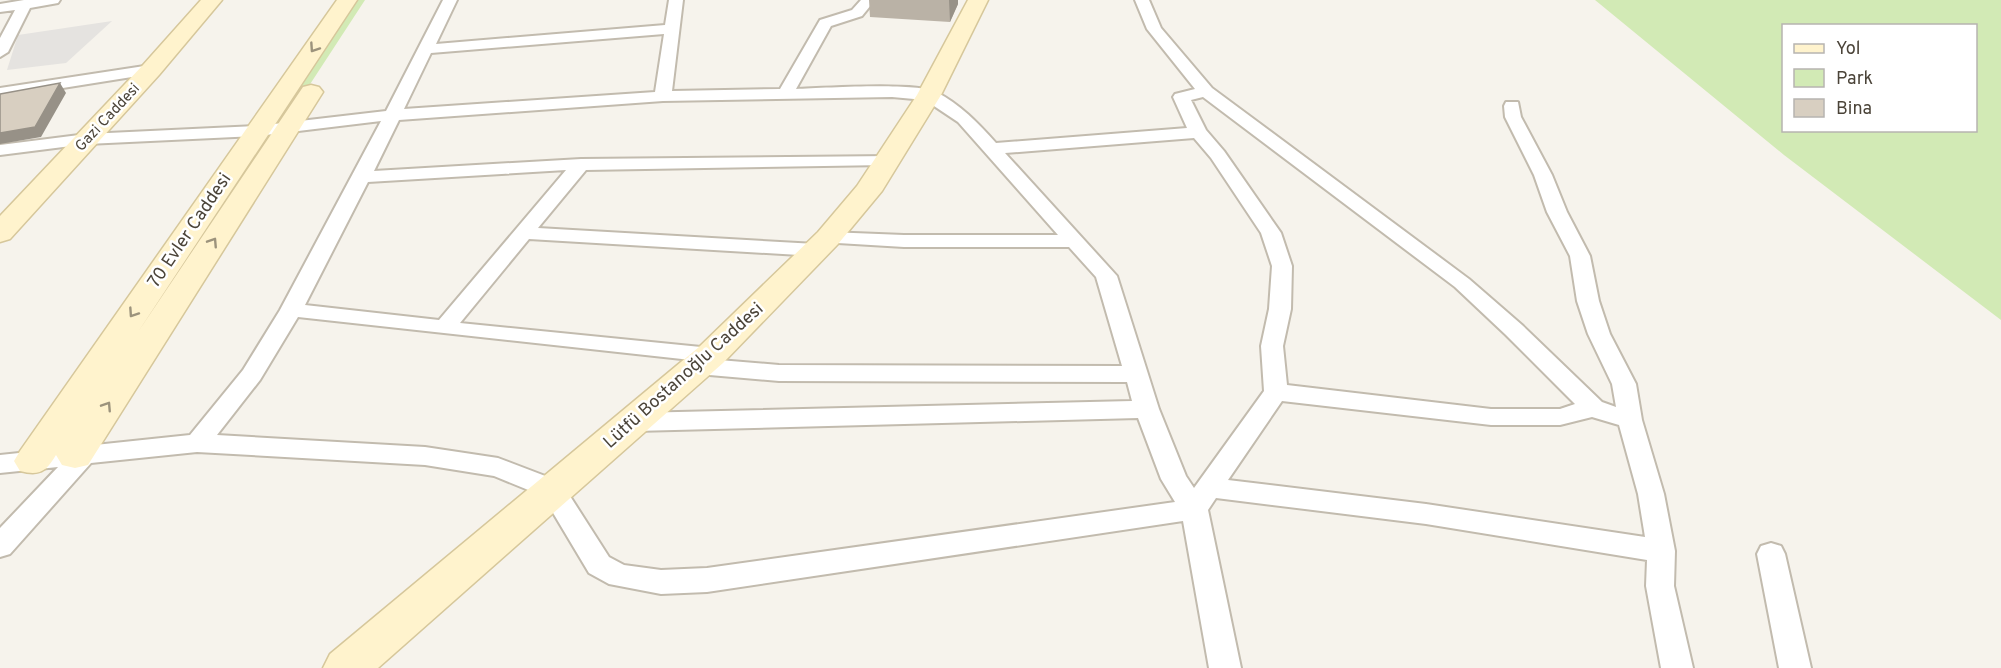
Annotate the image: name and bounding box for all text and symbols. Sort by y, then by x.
legend [1782,24,1977,132]
text: Yol [1836,38,1861,61]
one-way arrow [310,42,321,53]
text: Park [1836,68,1873,91]
street label: Gazi Caddesi [72,80,145,156]
text: Bina [1836,98,1872,121]
street label: 70 Evler Caddesi [143,169,237,293]
one-way arrow [206,238,217,249]
street label: Lütfü Bostanoğlu Caddesi [599,298,769,454]
one-way arrow [129,307,140,318]
one-way arrow [99,402,111,412]

